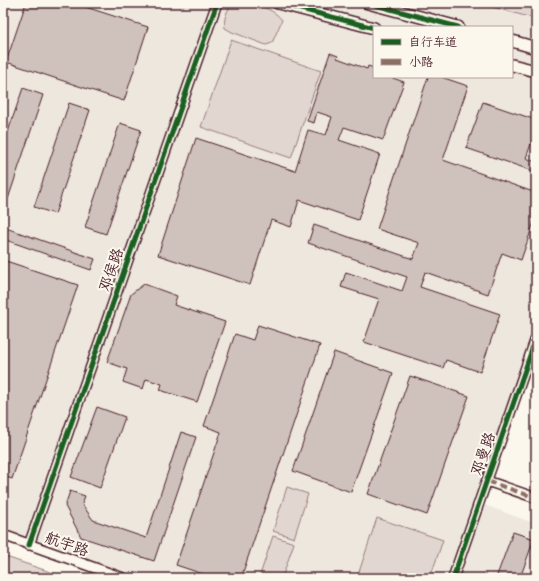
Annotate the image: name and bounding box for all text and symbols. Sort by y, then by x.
legend [373,26,513,78]
text: 自行车道 [409,31,457,53]
text: 小路 [409,51,433,73]
street label: 邓侯路 [91,244,131,296]
street label: 邓曼路 [463,428,503,480]
street label: 航宇路 [41,524,93,564]

